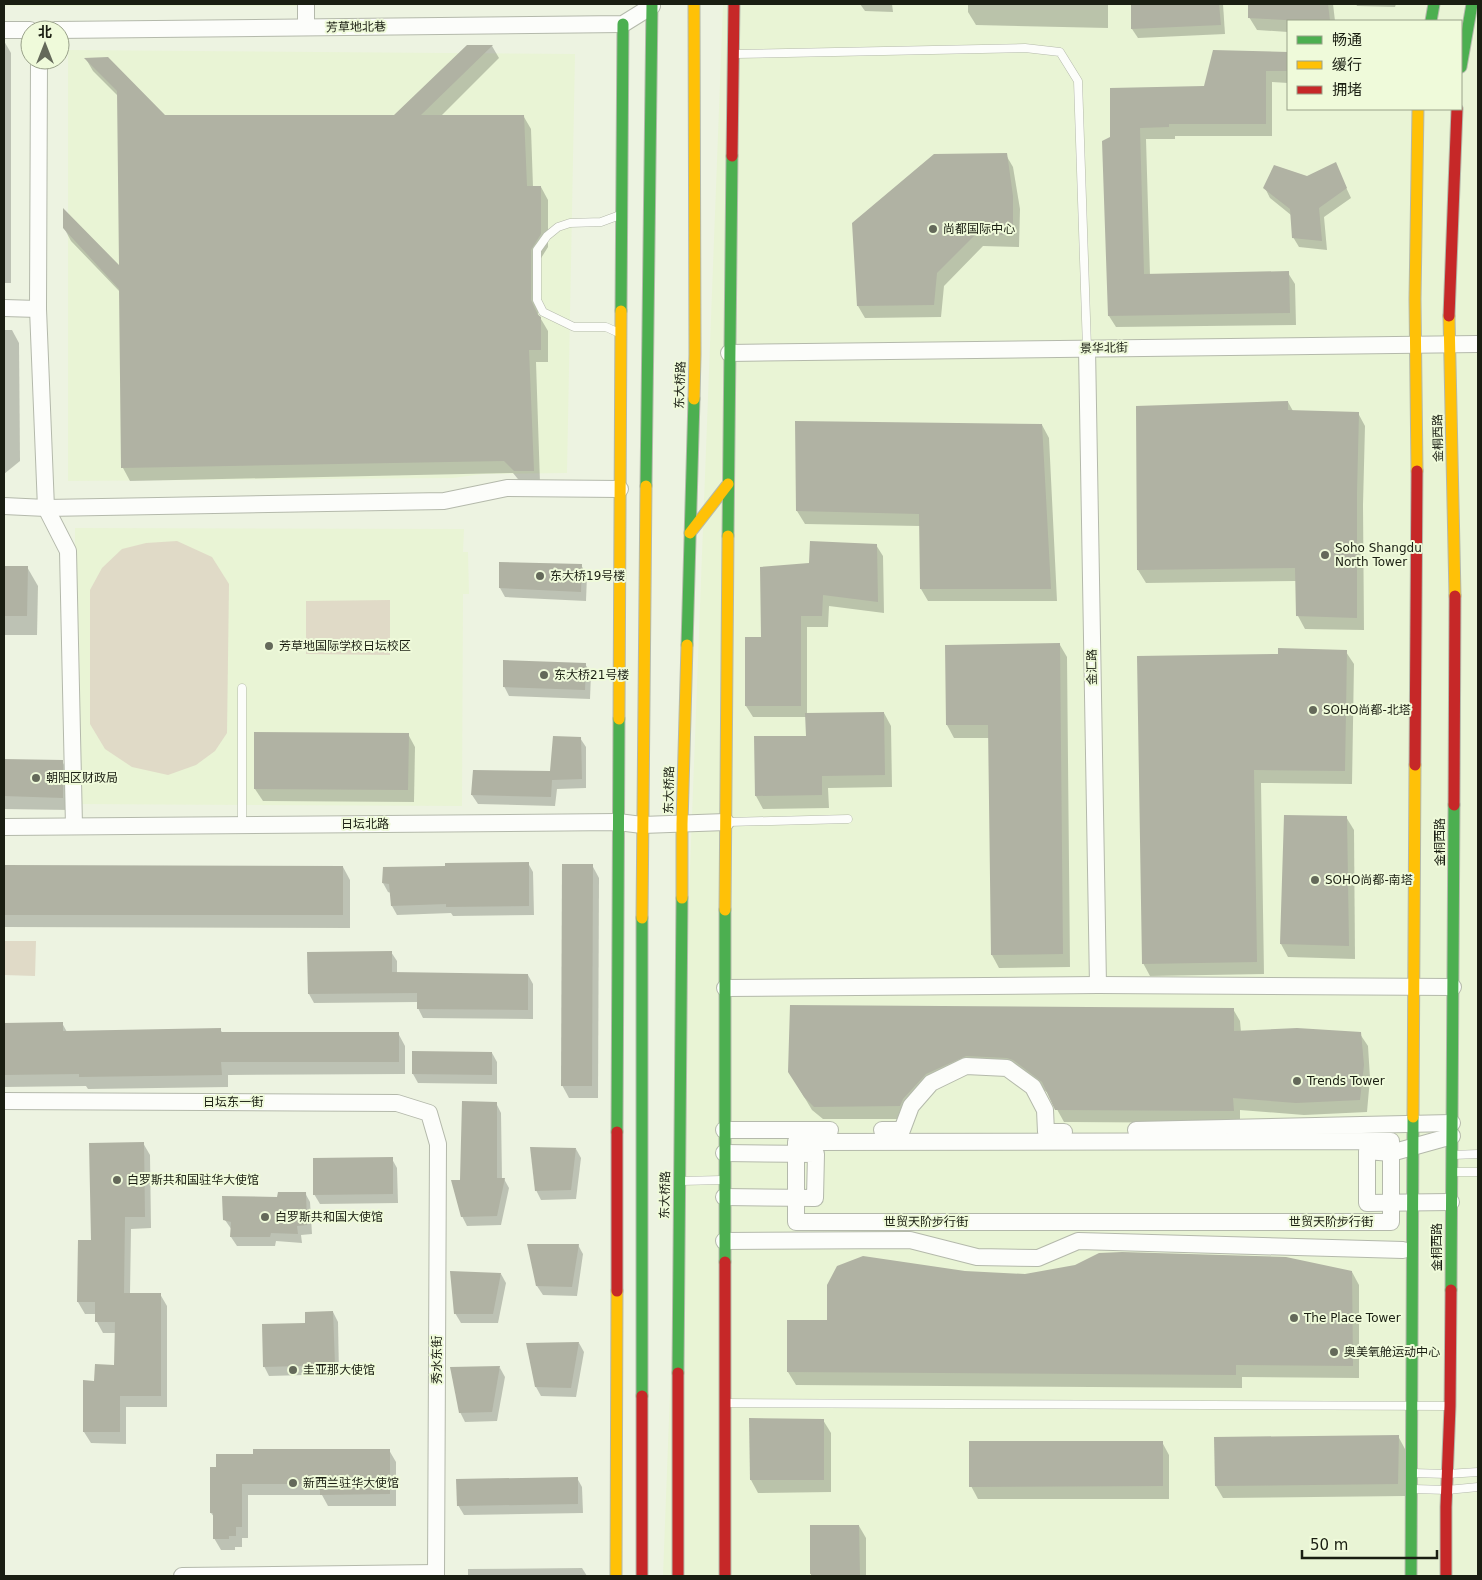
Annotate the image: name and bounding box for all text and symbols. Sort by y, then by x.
street label: 芳草地北巷 [326,19,386,35]
north arrow [20,20,70,70]
legend [1287,20,1462,110]
text: 北 [38,24,52,40]
text: 畅通 [1332,31,1362,49]
text: 缓行 [1332,56,1362,74]
text: 拥堵 [1332,81,1362,99]
place label: 尚都国际中心 [943,222,1015,236]
marker: 尚都国际中心 [927,223,939,235]
street label: 景华北街 [1080,341,1128,355]
street label: 东大桥路 [672,361,688,409]
street label: 金桐西路 [1431,414,1445,462]
place label: Soho Shangdu North Tower [1335,541,1422,569]
marker: Soho Shangdu North Tower [1319,549,1331,561]
place label: 东大桥19号楼 [550,569,625,583]
marker: 东大桥19号楼 [534,570,546,582]
place label: 芳草地国际学校日坛校区 [279,639,411,653]
marker: 芳草地国际学校日坛校区 [263,640,275,652]
street label: 金汇路 [1085,649,1099,685]
place label: 东大桥21号楼 [554,668,629,682]
marker: 东大桥21号楼 [538,669,550,681]
place label: SOHO尚都-北塔 [1323,703,1411,717]
marker: SOHO尚都-北塔 [1307,704,1319,716]
street label: 东大桥路 [662,766,676,814]
place label: 朝阳区财政局 [46,771,118,785]
marker: 朝阳区财政局 [30,772,42,784]
street label: 日坛北路 [341,817,389,831]
street label: 金桐西路 [1433,818,1447,866]
place label: SOHO尚都-南塔 [1325,873,1413,887]
marker: SOHO尚都-南塔 [1309,874,1321,886]
place label: Trends Tower [1306,1074,1385,1088]
marker: Trends Tower [1291,1075,1303,1087]
street label: 日坛东一街 [203,1095,263,1109]
street label: 东大桥路 [658,1171,672,1219]
place label: 白罗斯共和国驻华大使馆 [127,1173,259,1187]
marker: 白罗斯共和国驻华大使馆 [111,1174,123,1186]
place label: 白罗斯共和国大使馆 [275,1210,383,1224]
marker: 白罗斯共和国大使馆 [259,1211,271,1223]
street label: 世贸天阶步行街 [884,1215,968,1229]
street label: 世贸天阶步行街 [1289,1215,1373,1229]
street label: 金桐西路 [1430,1223,1444,1271]
place label: The Place Tower [1303,1311,1401,1325]
marker: The Place Tower [1288,1312,1300,1324]
street label: 秀水东街 [430,1336,444,1384]
place label: 奥美氧舱运动中心 [1344,1345,1440,1359]
marker: 奥美氧舱运动中心 [1328,1346,1340,1358]
place label: 圭亚那大使馆 [303,1363,375,1377]
marker: 圭亚那大使馆 [287,1364,299,1376]
place label: 新西兰驻华大使馆 [303,1476,399,1490]
marker: 新西兰驻华大使馆 [287,1477,299,1489]
scale bar [1302,1528,1437,1560]
text: 50 m [1310,1536,1348,1554]

